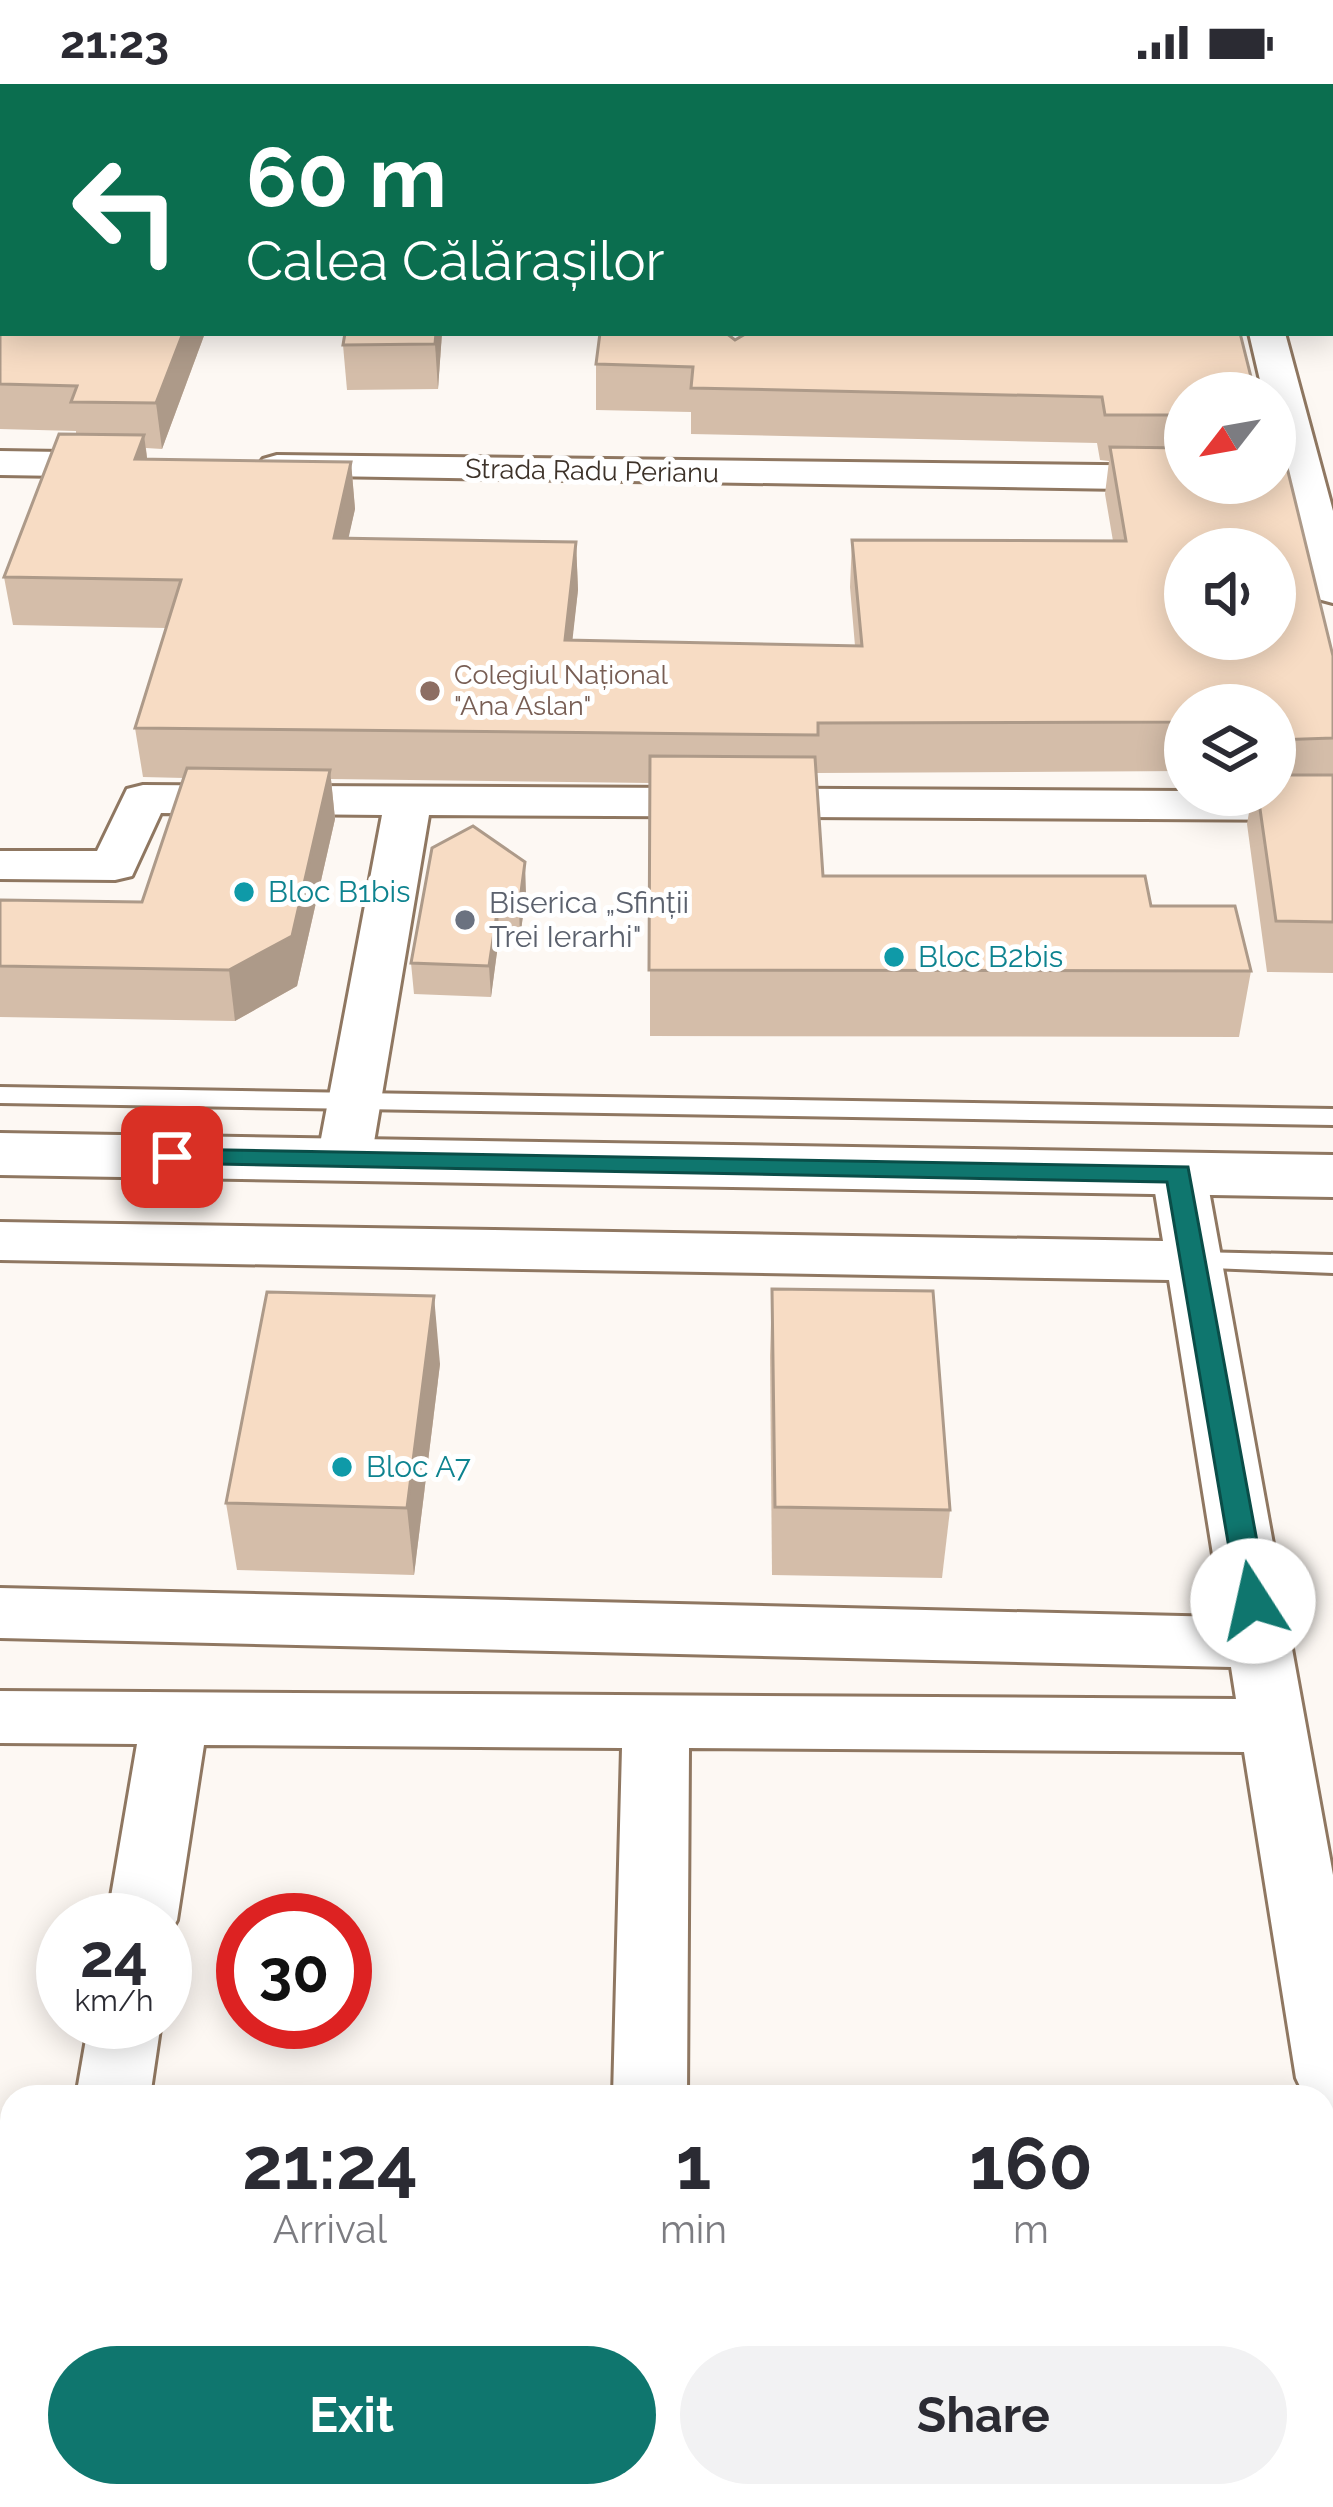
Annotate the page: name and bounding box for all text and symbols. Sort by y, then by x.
text: 21:23 [60,16,169,69]
text: 60 m [246,128,447,227]
icon: left [48,132,204,288]
text: Calea Călărașilor [246,229,665,293]
north arrow [1164,372,1296,504]
map controls [1164,372,1296,816]
street label: Strada Radu Perianu [465,453,719,488]
button: sound [1164,528,1296,660]
place label: Colegiul Național "Ana Aslan" [454,659,669,721]
marker: Colegiul Național "Ana Aslan" [417,678,443,704]
button: layers [1164,684,1296,816]
place label: Bloc B1bis [268,874,410,909]
marker: Bloc B1bis [231,879,257,905]
place label: Biserica „Sfinții Trei Ierarhi" [489,885,689,954]
marker: Biserica „Sfinții Trei Ierarhi" [452,907,478,933]
place label: Bloc B2bis [918,939,1063,974]
marker: Bloc B2bis [881,944,907,970]
pin [121,1106,223,1208]
icon: arrive [139,1124,205,1190]
place label: Bloc A7 [366,1449,471,1484]
marker: Bloc A7 [329,1454,355,1480]
position arrow [1190,1538,1316,1664]
speed limit sign: 30 [216,1893,372,2049]
text: 24 [80,1921,148,1991]
text: km/h [74,1983,154,2018]
text: 21:24 [242,2121,418,2206]
text: 1 [676,2121,711,2206]
text: 160 [969,2121,1093,2206]
text: Arrival [273,2206,387,2252]
text: min [660,2206,727,2252]
text: m [1013,2206,1049,2252]
button: Exit [48,2346,656,2484]
button: Share [680,2346,1287,2484]

